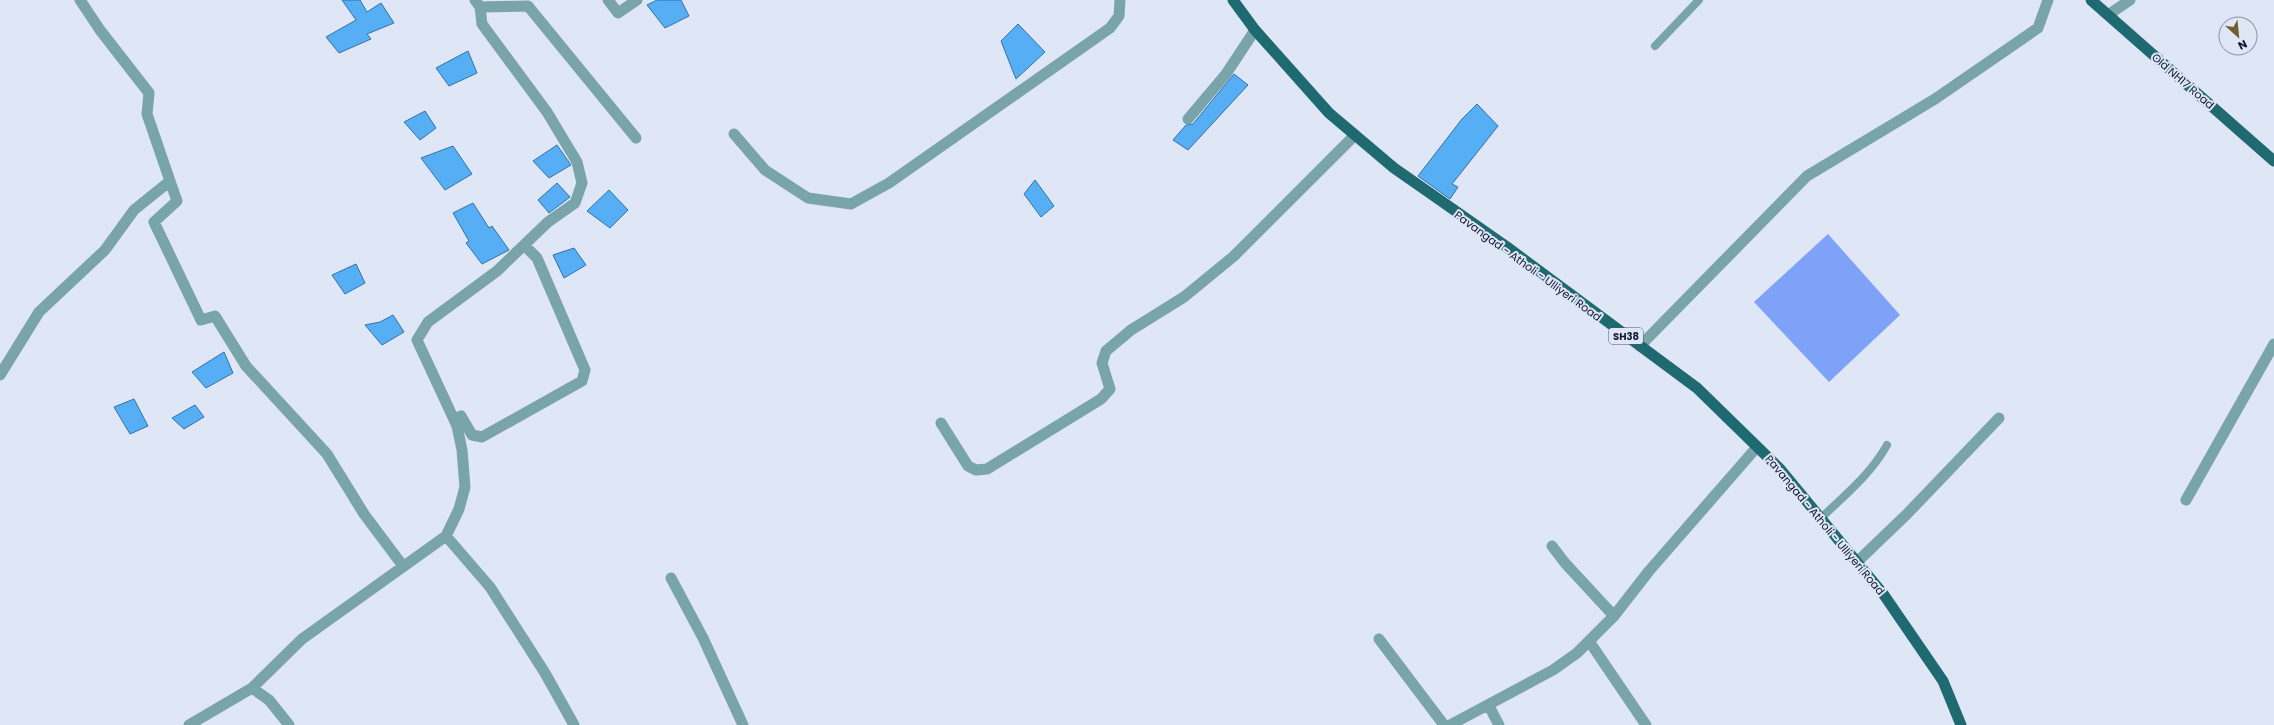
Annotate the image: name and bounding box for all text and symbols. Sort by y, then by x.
north arrow [2218,16,2258,56]
text: N [2235,36,2250,54]
street label: Old NH17 Road [2148,49,2218,113]
street label: Pavangad - Atholi - Ulliyeri Road [1451,207,1605,325]
road number: SH38 [1609,328,1643,344]
street label: Pavangad - Atholi - Ulliyeri Road [1762,452,1888,598]

